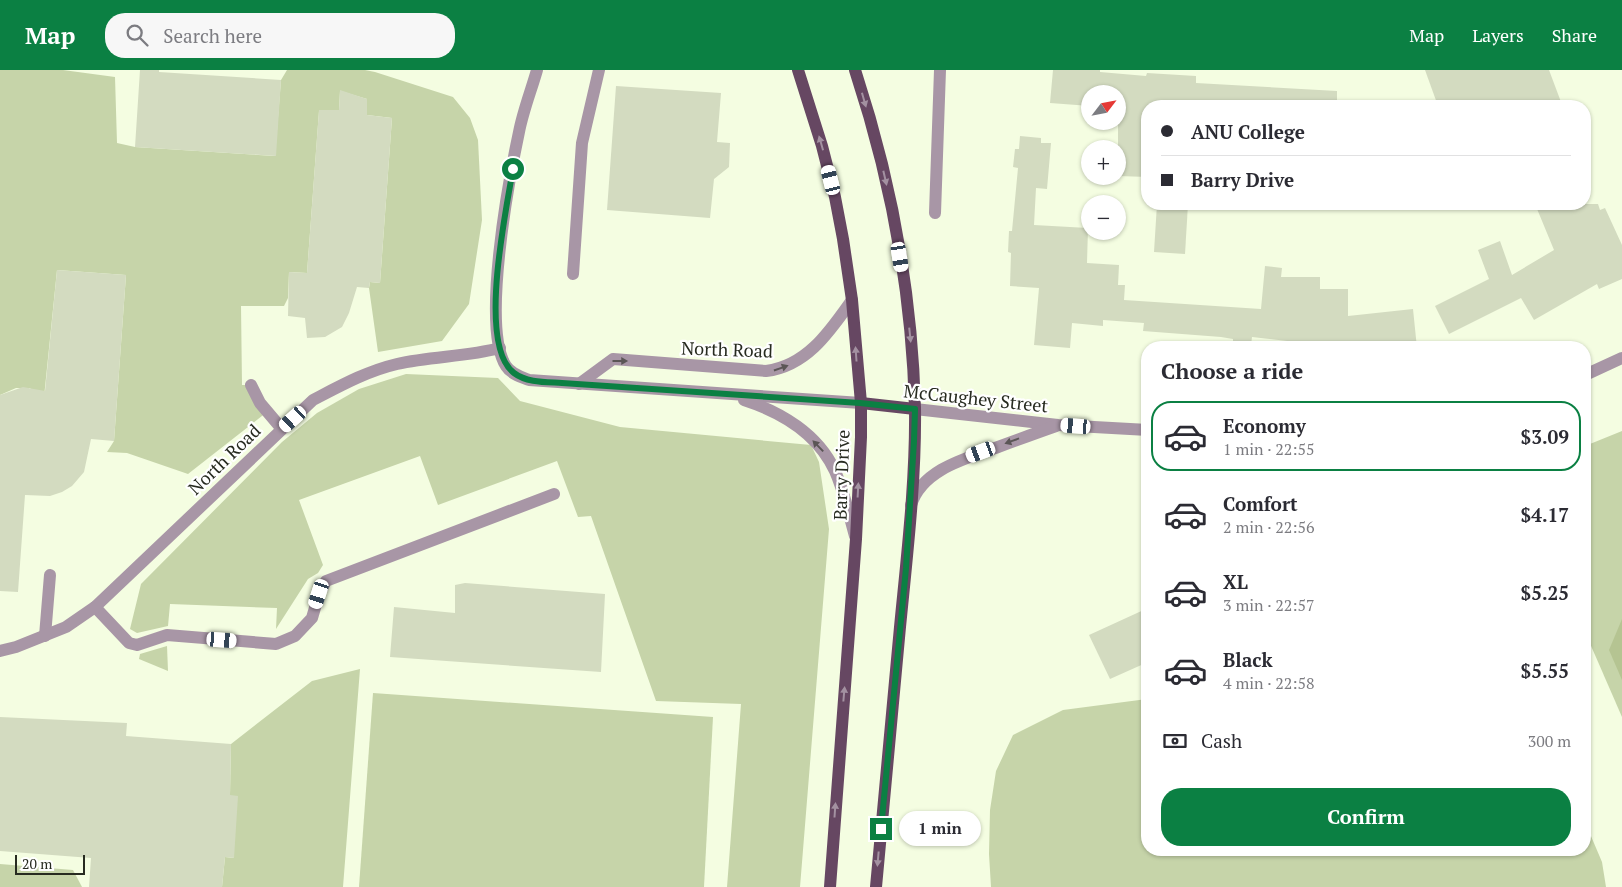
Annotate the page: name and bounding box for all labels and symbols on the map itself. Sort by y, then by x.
north arrow [1081,85,1126,130]
one-way arrow [861,93,869,108]
one-way arrow [816,135,824,150]
route start [502,158,524,180]
car [820,164,841,196]
one-way arrow [881,170,889,185]
car [890,241,909,273]
one-way arrow [906,328,914,344]
street label: North Road [681,335,773,363]
one-way arrow [852,346,860,362]
one-way arrow [612,357,628,365]
one-way arrow [774,363,789,371]
street label: McCaughey Street [903,378,1050,418]
car [276,403,309,435]
car [1060,417,1091,435]
street label: North Road [183,418,265,500]
street label: Barry Drive [827,429,855,521]
one-way arrow [1005,438,1020,445]
one-way arrow [812,440,824,452]
car [964,440,997,464]
one-way arrow [855,482,863,498]
car [307,577,330,611]
car [206,631,237,649]
one-way arrow [840,686,848,702]
one-way arrow [832,801,840,817]
callout: 1 min [898,812,981,846]
route end [870,818,892,840]
one-way arrow [874,851,882,867]
scale bar [15,852,85,875]

